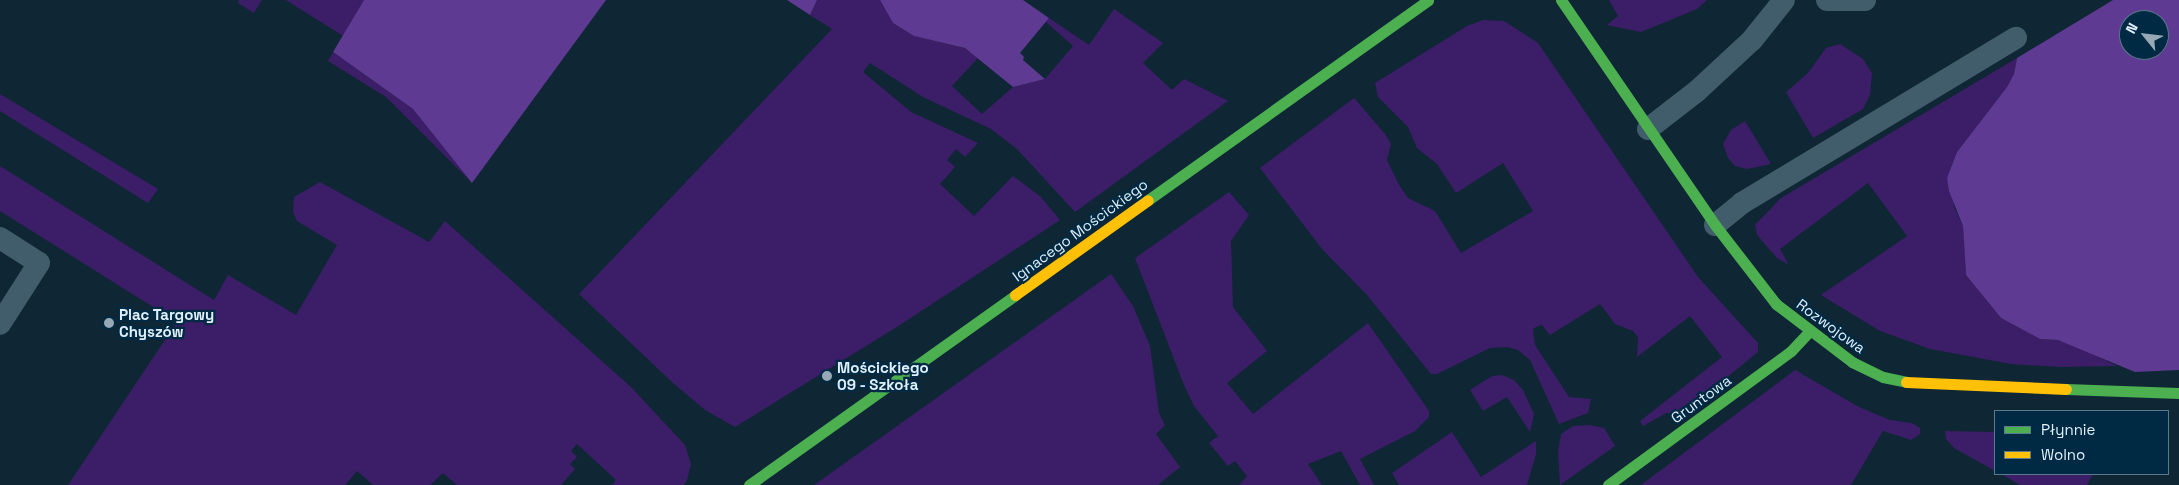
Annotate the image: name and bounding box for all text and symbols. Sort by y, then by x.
north arrow [2119,10,2169,60]
text: N [2122,20,2142,37]
street label: Ignacego Mościckiego [1009,175,1151,285]
street label: Rozwojowa [1793,295,1869,357]
place label: Plac Targowy Chyszów [119,305,215,340]
marker: Plac Targowy Chyszów [103,317,115,329]
place label: Mościckiego 09 - Szkoła [837,358,929,393]
marker: Mościckiego 09 - Szkoła [821,370,833,382]
street label: Gruntowa [1667,371,1735,427]
legend [1994,410,2169,475]
text: Płynnie [2041,420,2095,439]
text: Wolno [2041,445,2085,464]

